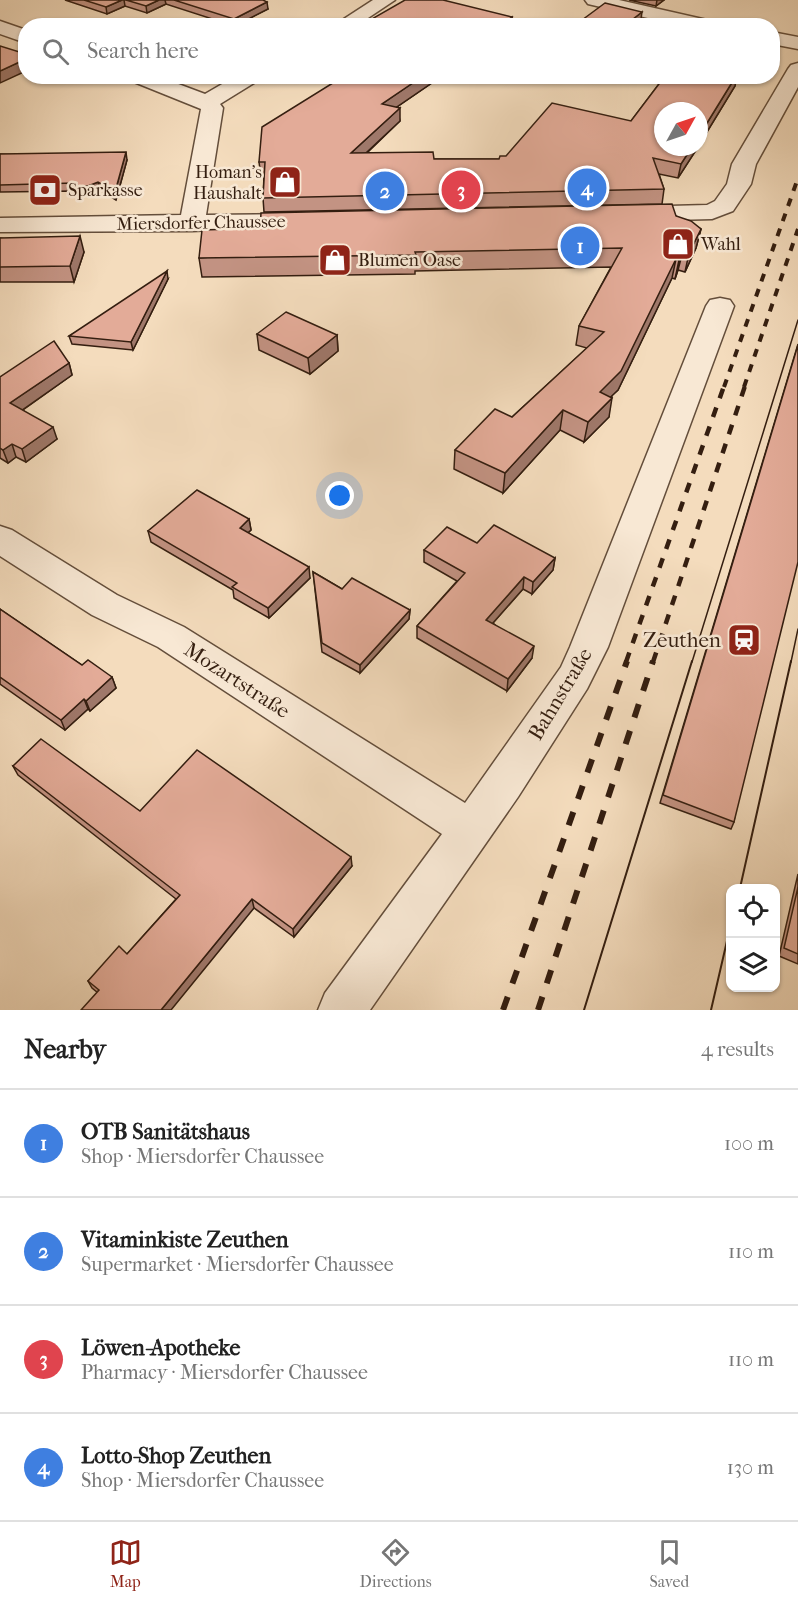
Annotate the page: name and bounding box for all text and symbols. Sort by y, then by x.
search box [18,18,780,84]
icon: search [39,35,72,68]
text: Search here [87,38,199,64]
north arrow [654,102,708,156]
place label: Homan's Haushalt [193,162,263,204]
shop icon: Homan's Haushalt [267,164,303,200]
pin: 4 [568,166,606,210]
pin: 2 [366,168,404,213]
pin: 3 [442,168,480,213]
bank icon: Sparkasse [27,172,63,208]
place label: Sparkasse [68,180,143,201]
street label: Miersdorfer Chaussee [116,211,286,235]
pin: 1 [560,224,600,268]
shop icon: Wahl [660,226,696,262]
place label: Wahl [700,234,741,255]
shop icon: Blumen Oase [317,242,353,278]
place label: Blumen Oase [358,250,461,271]
your location [325,481,354,510]
station icon: Zeuthen [726,622,762,658]
place label: Zeuthen [643,628,721,652]
street label: Mozartstraße [180,637,294,723]
street label: Bahnstraße [523,644,597,744]
map controls [726,884,780,992]
button: locate [726,884,780,938]
button: layers [726,938,780,992]
text: Nearby [24,1034,106,1065]
text: 4 results [701,1038,774,1061]
text: OTB Sanitätshaus [81,1119,250,1145]
text: 1 [40,1132,47,1155]
text: 100 m [724,1132,774,1155]
text: Shop · Miersdorfer Chaussee [81,1145,324,1168]
text: Vitaminkiste Zeuthen [81,1227,288,1253]
text: 2 [38,1240,49,1263]
text: 110 m [728,1240,774,1263]
text: Supermarket · Miersdorfer Chaussee [81,1253,394,1276]
text: Löwen-Apotheke [81,1335,240,1361]
text: 3 [39,1348,48,1371]
text: 110 m [728,1348,774,1371]
text: Pharmacy · Miersdorfer Chaussee [81,1361,368,1384]
text: Lotto-Shop Zeuthen [81,1443,271,1469]
text: 4 [38,1456,49,1479]
text: 130 m [727,1456,774,1479]
text: Shop · Miersdorfer Chaussee [81,1469,324,1492]
tab: Map [109,1536,142,1591]
tab: Directions [360,1536,432,1591]
tab: Saved [649,1536,689,1591]

